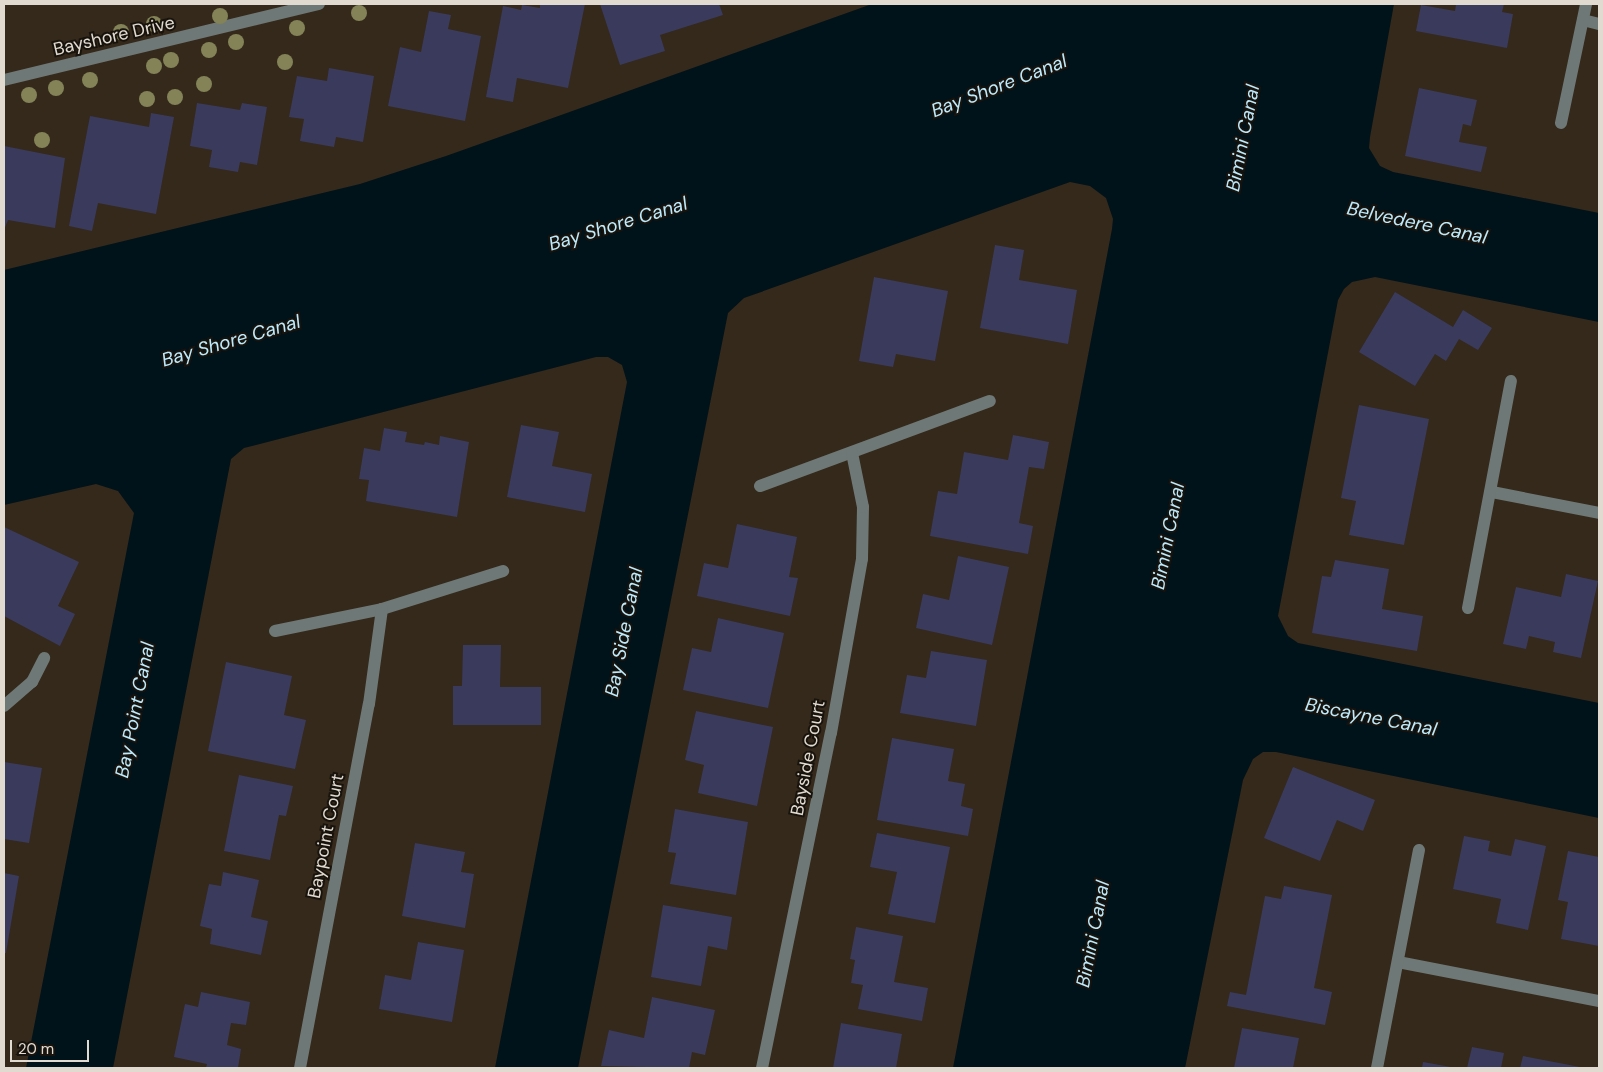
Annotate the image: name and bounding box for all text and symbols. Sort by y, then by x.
street label: Bayshore Drive [51,12,177,60]
water label: Bay Shore Canal [928,50,1070,122]
water label: Bimini Canal [1222,83,1264,193]
water label: Bay Shore Canal [546,192,690,256]
water label: Belvedere Canal [1345,197,1489,249]
water label: Bay Shore Canal [159,310,303,372]
water label: Bimini Canal [1147,481,1189,591]
water label: Bay Side Canal [600,566,648,698]
water label: Bay Point Canal [111,640,159,780]
water label: Biscayne Canal [1303,693,1439,741]
street label: Bayside Court [786,698,830,818]
street label: Baypoint Court [303,772,349,900]
water label: Bimini Canal [1072,879,1114,989]
scale bar [12,1030,91,1062]
text: 20 m [18,1039,54,1059]

